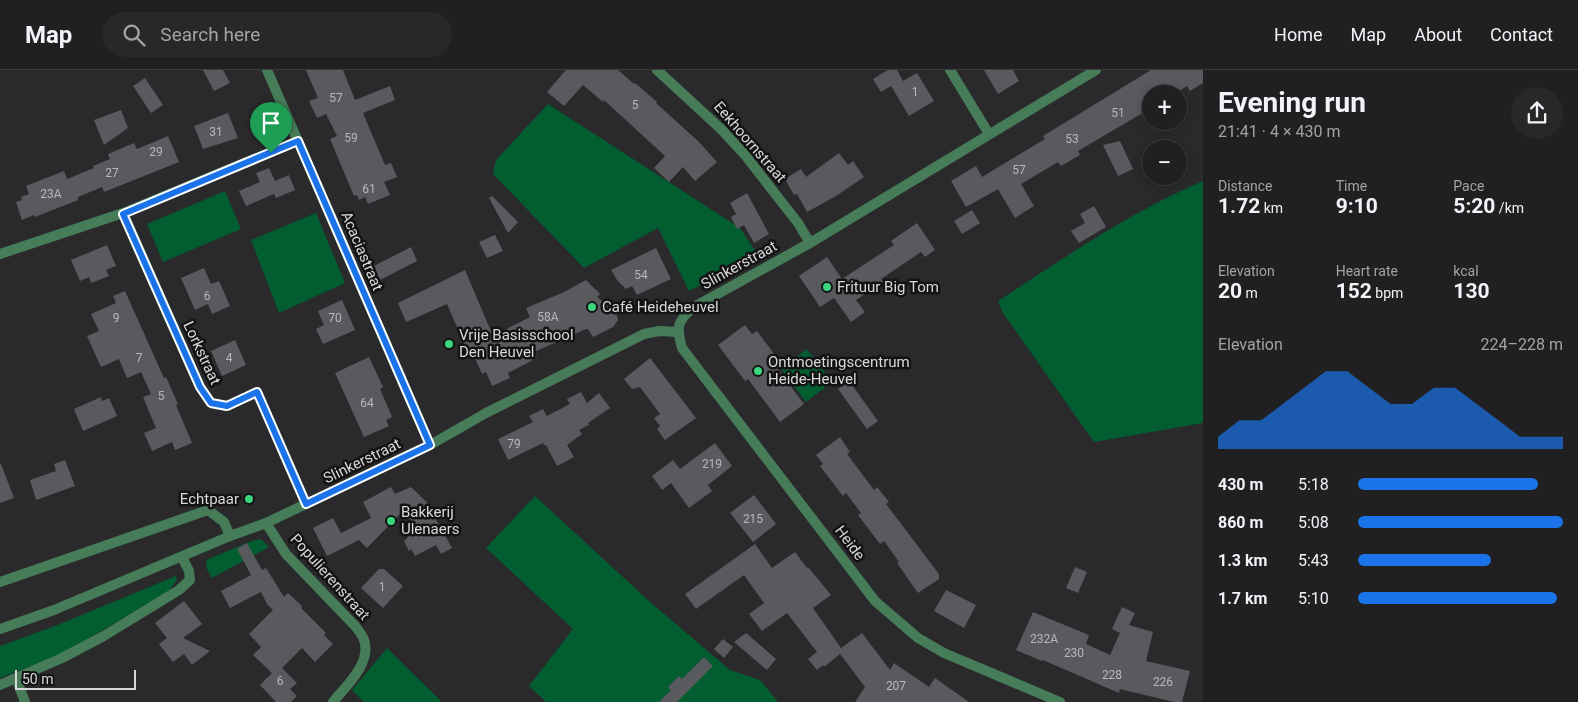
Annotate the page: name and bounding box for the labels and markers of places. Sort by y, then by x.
pin [250,102,292,153]
place label: Frituur Big Tom [837,278,939,296]
marker: Frituur Big Tom [821,281,833,293]
place label: Café Heideheuvel [602,298,719,316]
marker: Café Heideheuvel [586,301,598,313]
place label: Vrije Basisschool Den Heuvel [459,326,574,361]
marker: Vrije Basisschool Den Heuvel [443,338,455,350]
place label: Ontmoetingscentrum Heide-Heuvel [768,353,910,388]
marker: Ontmoetingscentrum Heide-Heuvel [752,365,764,377]
place label: Echtpaar [180,490,239,508]
marker: Echtpaar [243,493,255,505]
place label: Bakkerij Ulenaers [401,503,460,538]
marker: Bakkerij Ulenaers [385,515,397,527]

